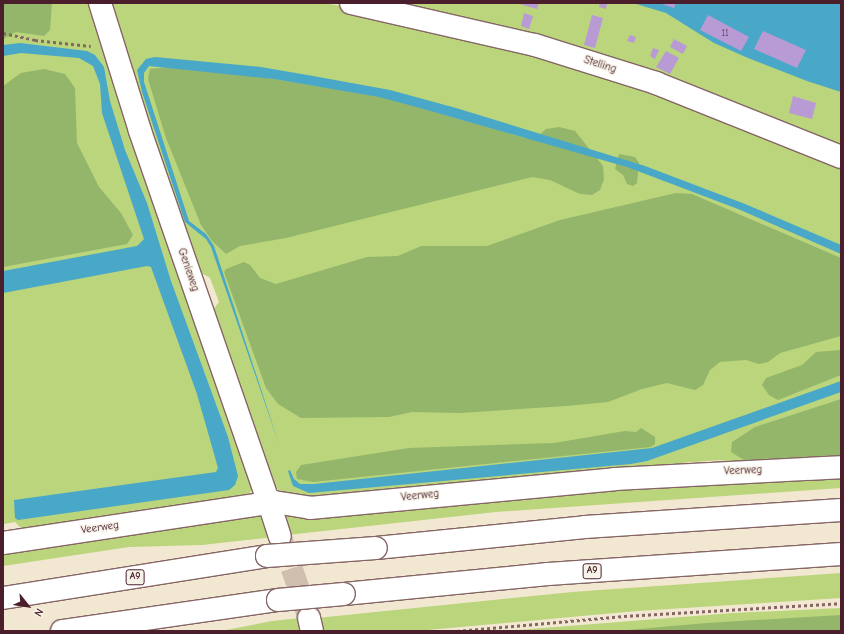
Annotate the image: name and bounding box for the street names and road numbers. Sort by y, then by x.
street label: Stelling [582,54,618,76]
street label: Genieweg [174,246,202,294]
street label: Veerweg [724,464,762,478]
street label: Veerweg [400,487,440,505]
street label: Veerweg [80,519,120,537]
road number: A9 [582,563,602,579]
road number: A9 [125,569,145,585]

